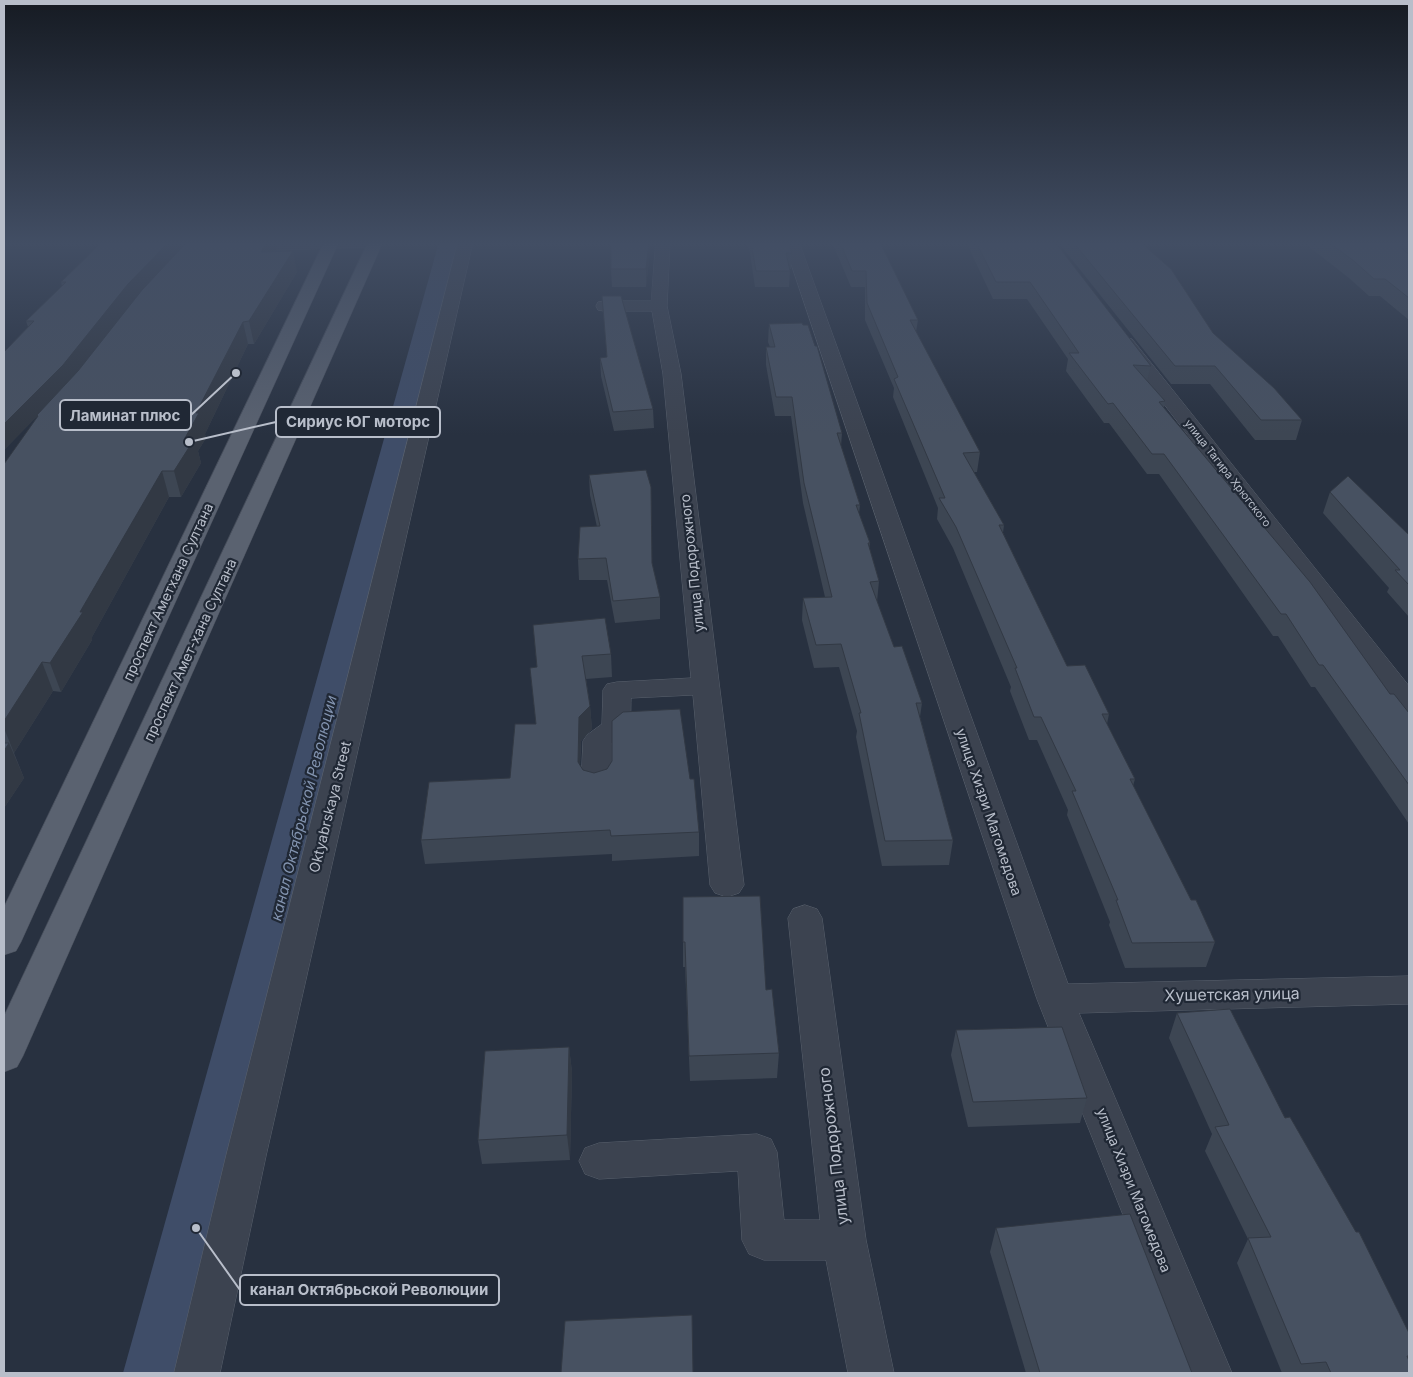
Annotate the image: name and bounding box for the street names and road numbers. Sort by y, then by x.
street label: улица Тагира Хрюгского [1182,417,1275,530]
street label: улица Подорожного [676,493,707,633]
street label: проспект Аметхана Султана [119,500,216,684]
street label: проспект Амет-хана Султана [140,556,240,744]
street label: улица Хизри Магомедова [953,726,1026,898]
street label: Oktyabrskaya Street [305,739,354,874]
street label: Хушетская улица [1164,983,1300,1005]
street label: улица Подорожного [813,1066,853,1226]
street label: улица Хизри Магомедова [1094,1105,1175,1275]

